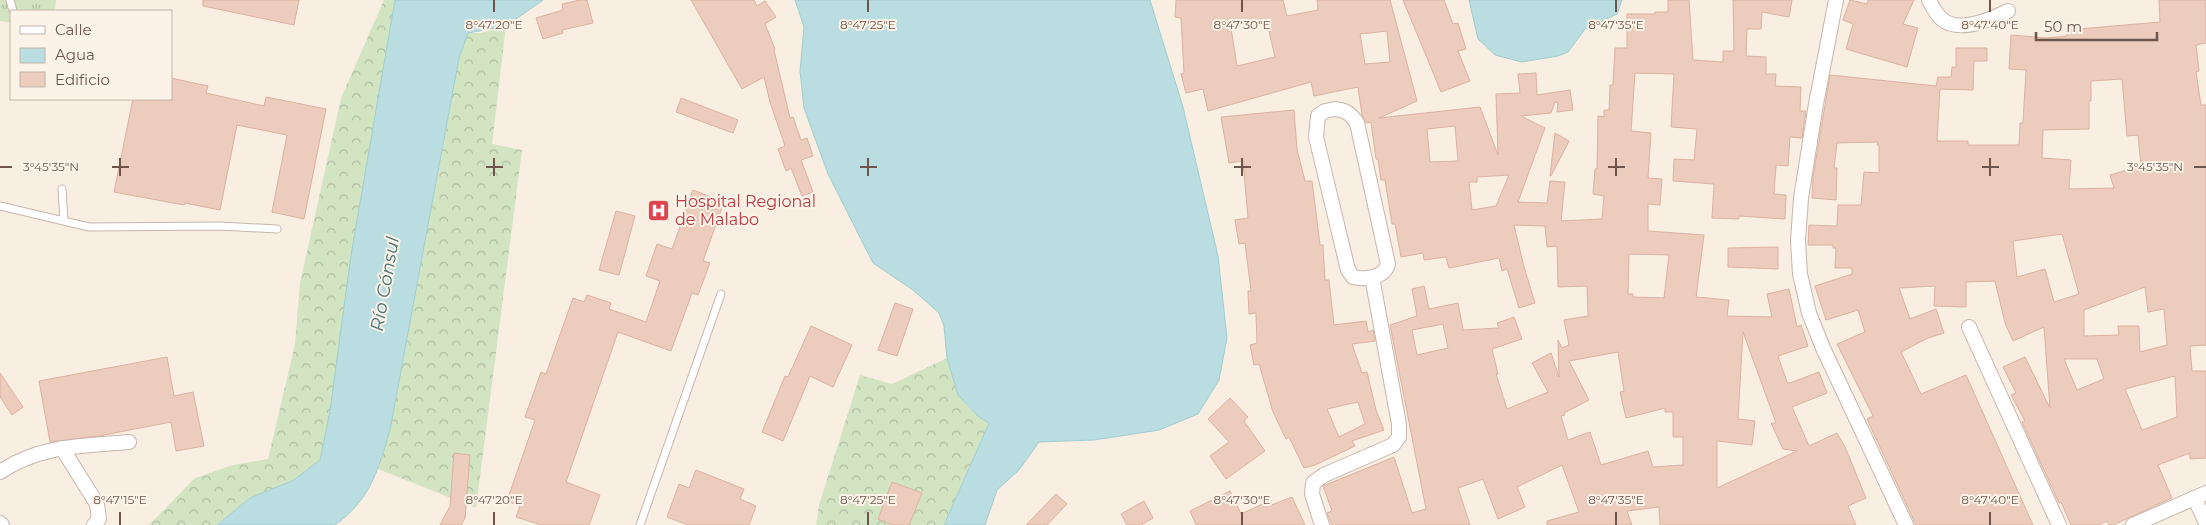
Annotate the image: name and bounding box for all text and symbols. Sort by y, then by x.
legend [10,10,172,100]
scale bar [2036,10,2157,42]
text: 8°47'20"E [465,17,523,32]
text: 8°47'25"E [840,17,896,32]
text: 8°47'30"E [1214,17,1270,32]
text: 8°47'35"E [1588,17,1644,32]
text: 8°47'40"E [1961,17,2019,32]
text: 50 m [2044,17,2082,36]
text: Calle [55,20,92,39]
text: Agua [55,45,95,64]
text: Edificio [55,70,110,89]
text: 3°45'35"N [23,159,79,174]
text: 3°45'35"N [2127,159,2183,174]
place label: Hospital Regional de Malabo [675,192,816,229]
hospital icon: Hospital Regional de Malabo [647,198,671,222]
water label: Río Cónsul [366,235,404,333]
text: 8°47'15"E [93,492,147,507]
text: 8°47'20"E [465,492,523,507]
text: 8°47'25"E [840,492,896,507]
text: 8°47'30"E [1214,492,1270,507]
text: 8°47'35"E [1588,492,1644,507]
text: 8°47'40"E [1961,492,2019,507]

